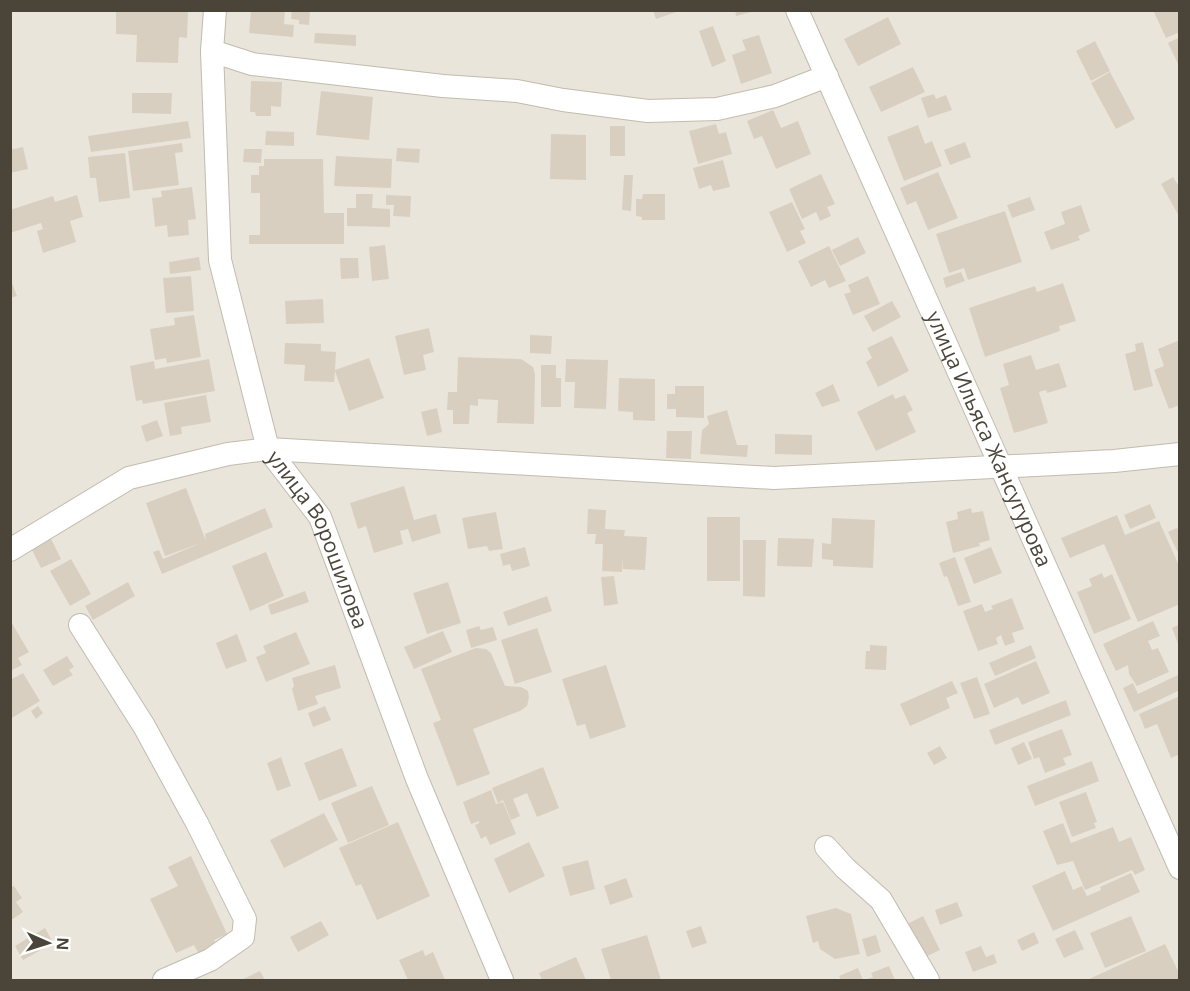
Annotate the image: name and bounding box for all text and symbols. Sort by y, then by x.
street label: улица Ильяса Жансугурова [920,306,1059,571]
street label: улица Ворошилова [261,444,375,632]
north arrow [18,913,78,973]
text: N [52,937,74,951]

